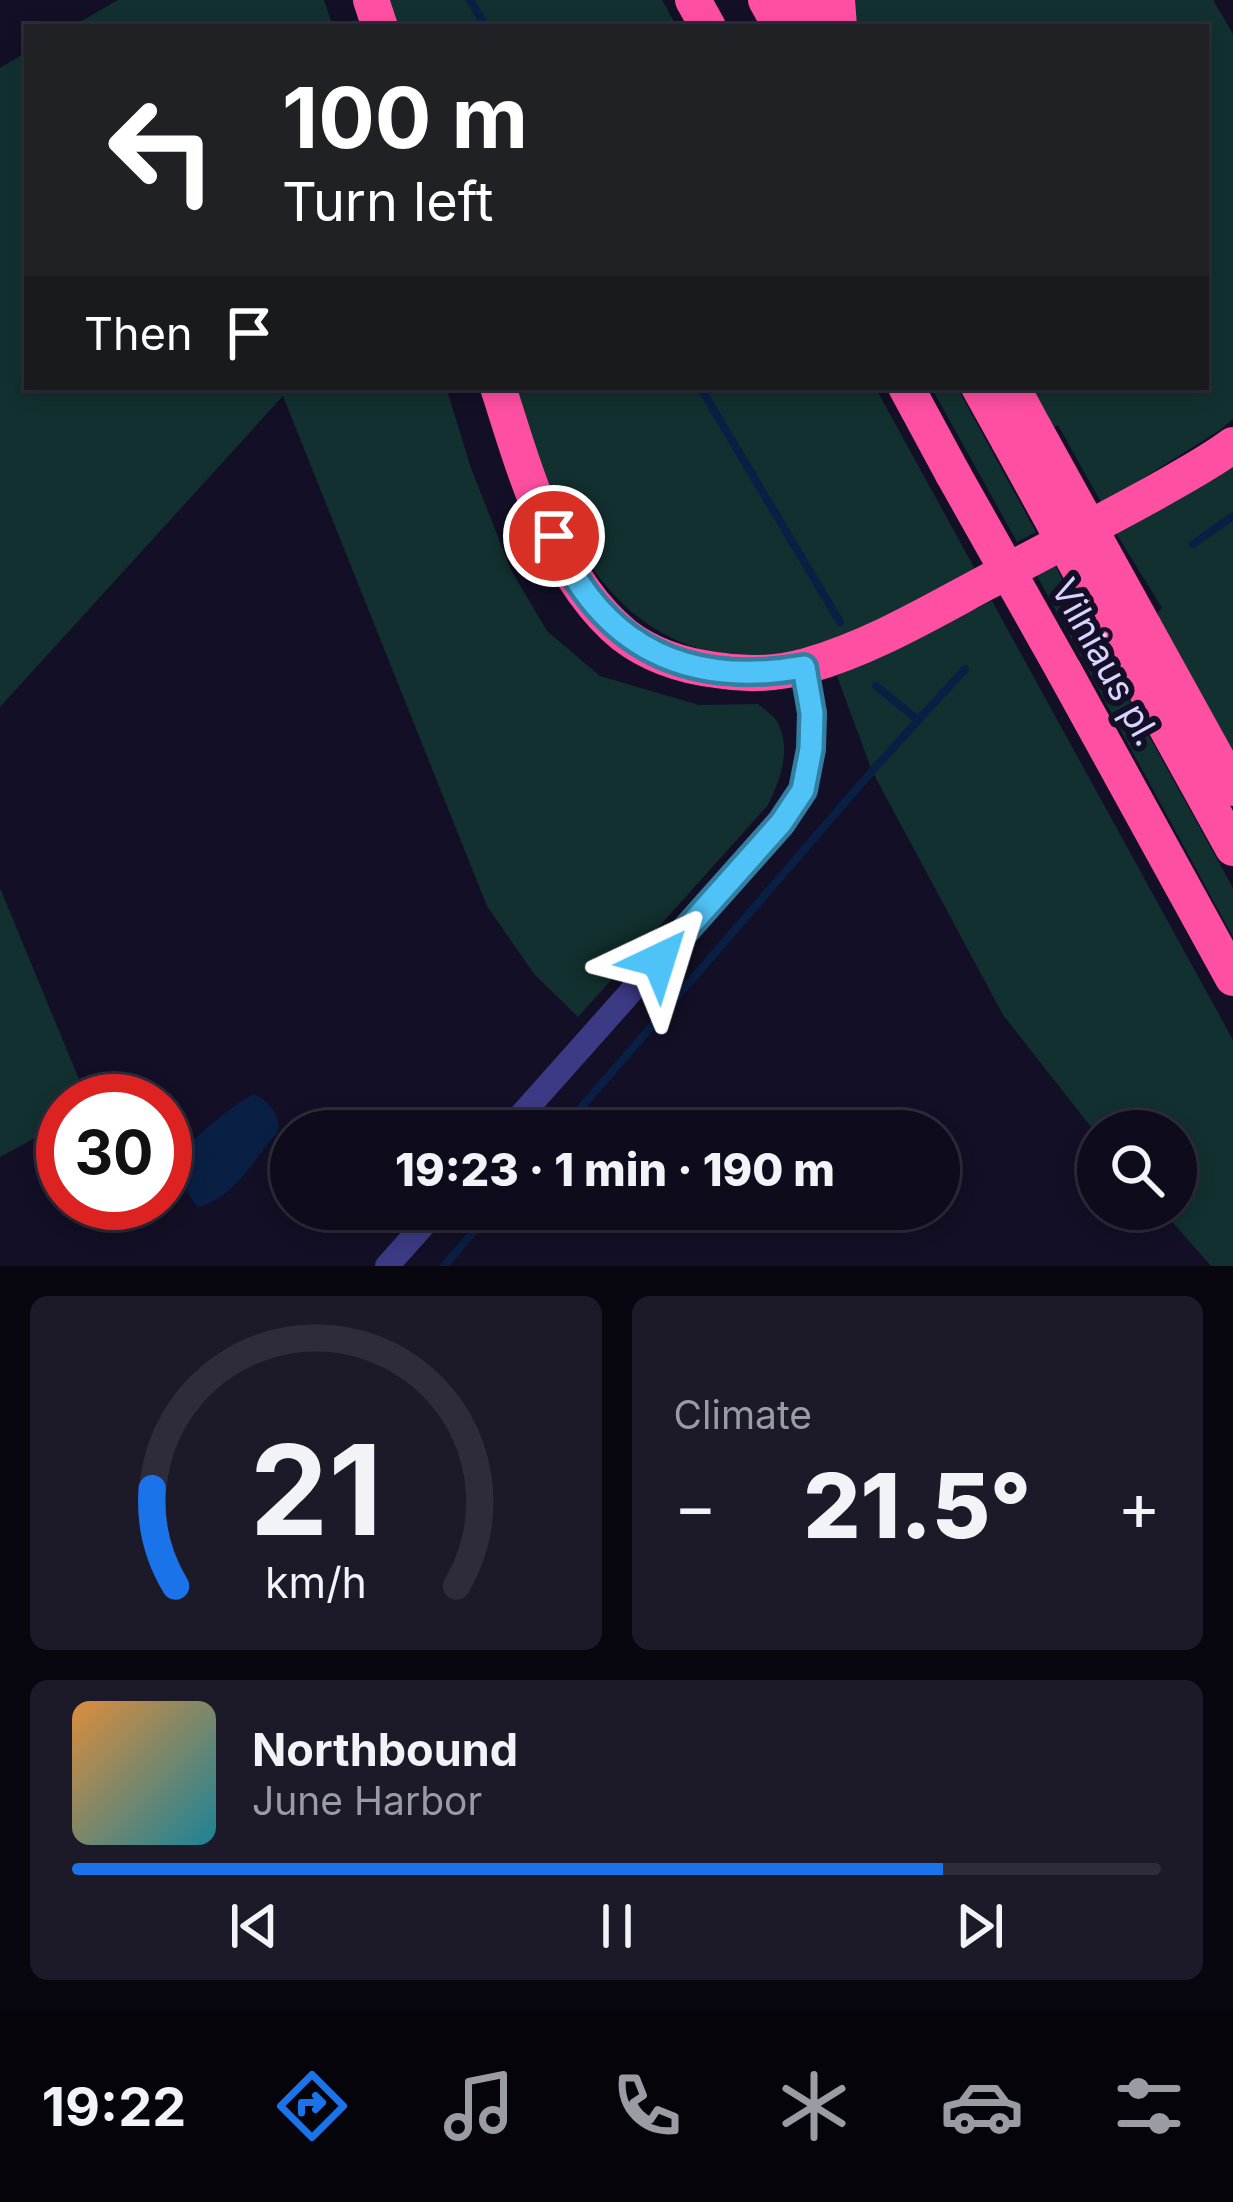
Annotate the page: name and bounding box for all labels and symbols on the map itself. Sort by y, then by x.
pin [503,485,605,587]
street label: Vilniaus pl. [1042,571,1170,753]
position arrow [596,897,722,1023]
speed limit sign: 30 [36,1074,192,1230]

